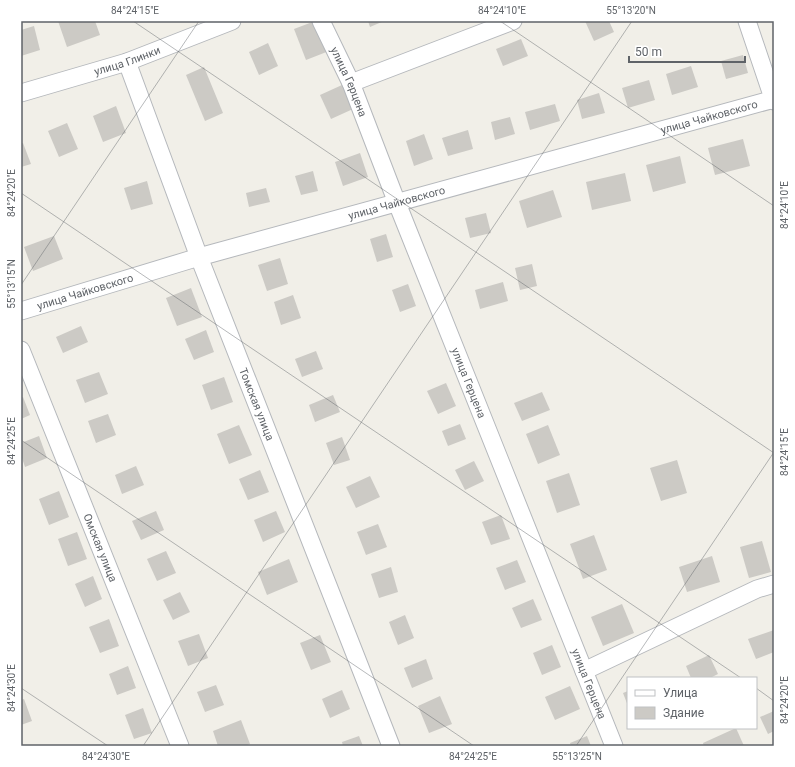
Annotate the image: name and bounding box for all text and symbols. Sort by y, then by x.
text: 84°24'15"E [111,5,159,16]
text: 84°24'10"E [478,5,526,16]
text: 55°13'20"N [606,5,656,16]
scale bar [629,38,745,64]
street label: улица Глинки [93,44,162,78]
street label: улица Герцена [328,45,369,119]
text: 50 m [635,45,662,59]
street label: улица Чайковского [659,98,759,137]
text: 84°24'20"E [6,169,17,217]
text: 84°24'10"E [779,181,790,229]
street label: улица Чайковского [347,184,447,223]
text: 55°13'15"N [6,259,17,309]
street label: улица Чайковского [36,271,135,313]
street label: улица Герцена [448,346,488,420]
street label: Томская улица [236,366,276,443]
text: 84°24'25"E [6,417,17,465]
text: 84°24'15"E [779,428,790,476]
street label: Омская улица [80,512,119,584]
street label: улица Герцена [569,647,609,721]
text: 84°24'30"E [6,664,17,712]
text: 84°24'20"E [779,676,790,724]
legend [627,677,757,729]
text: Улица [663,686,698,700]
text: Здание [663,706,704,720]
text: 84°24'30"E [82,751,130,762]
text: 84°24'25"E [449,751,497,762]
text: 55°13'25"N [552,751,602,762]

